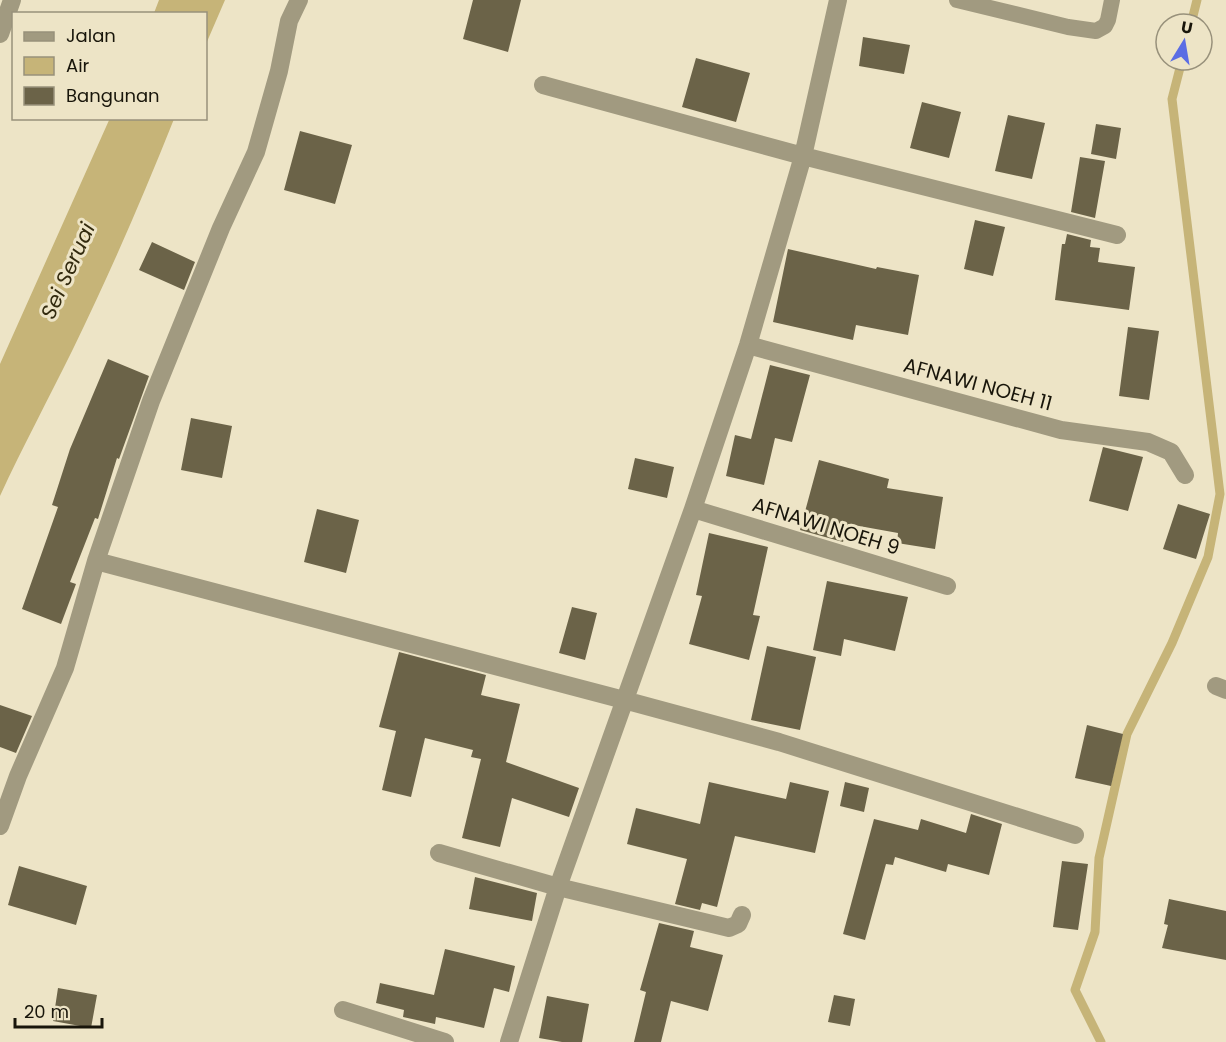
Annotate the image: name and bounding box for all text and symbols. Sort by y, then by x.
legend [12,12,207,120]
north arrow [1154,12,1214,72]
text: U [1179,15,1194,40]
text: Jalan [66,23,116,48]
text: Air [66,53,90,78]
text: Bangunan [66,83,160,108]
water label: Sei Seruai [33,217,102,324]
street label: AFNAWI NOEH 11 [901,351,1055,417]
street label: AFNAWI NOEH 9 [749,490,903,562]
scale bar [15,991,102,1029]
text: 20 m [24,999,69,1024]

